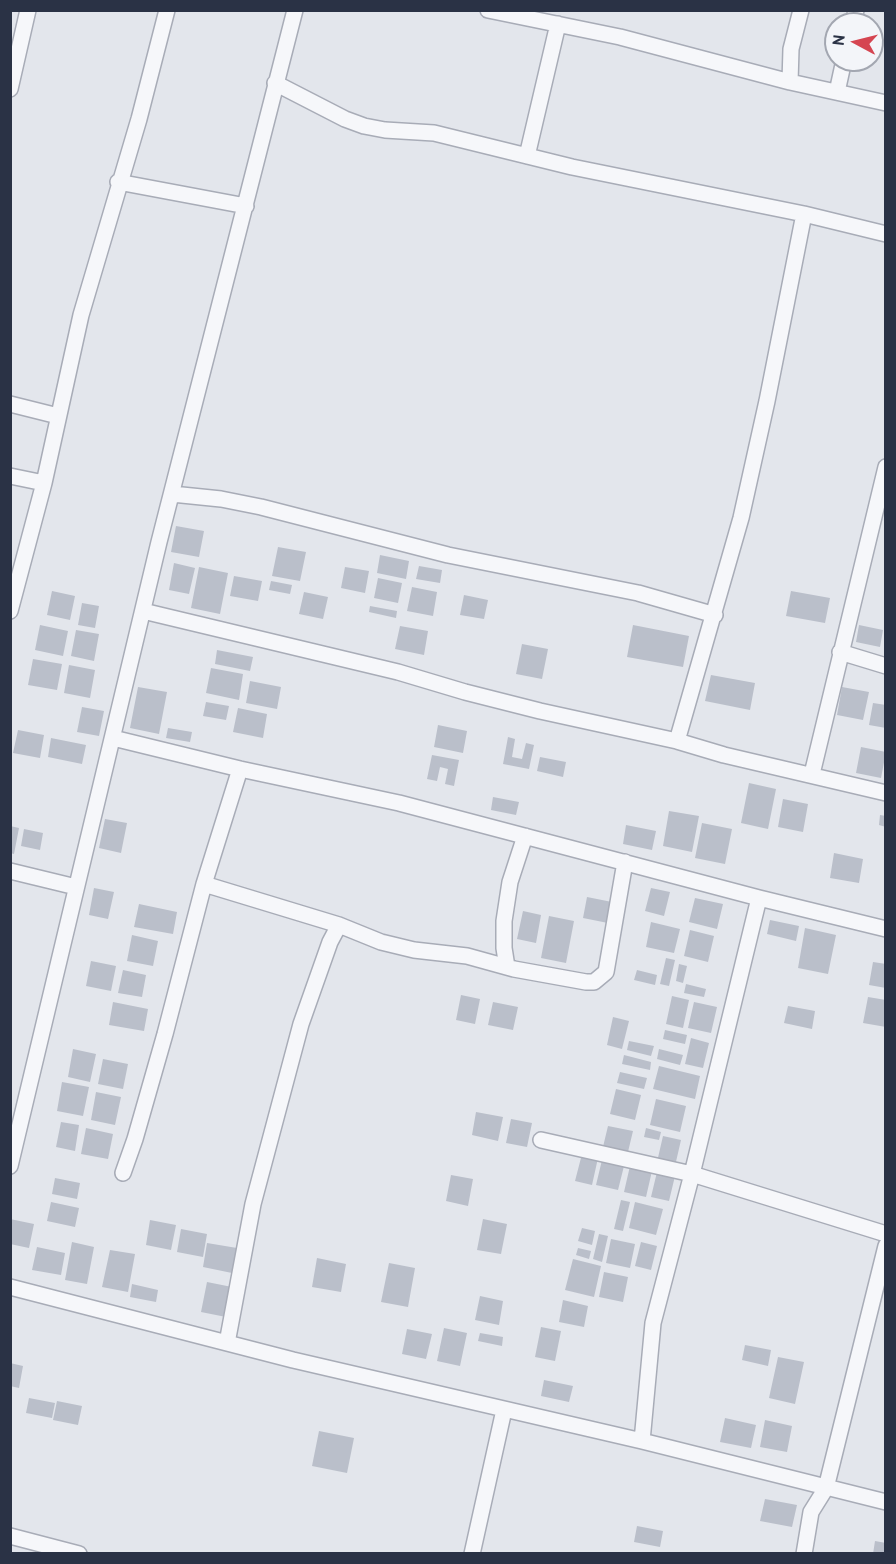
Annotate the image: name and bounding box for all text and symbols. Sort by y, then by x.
north arrow [824,12,884,72]
text: N [828,34,849,46]

